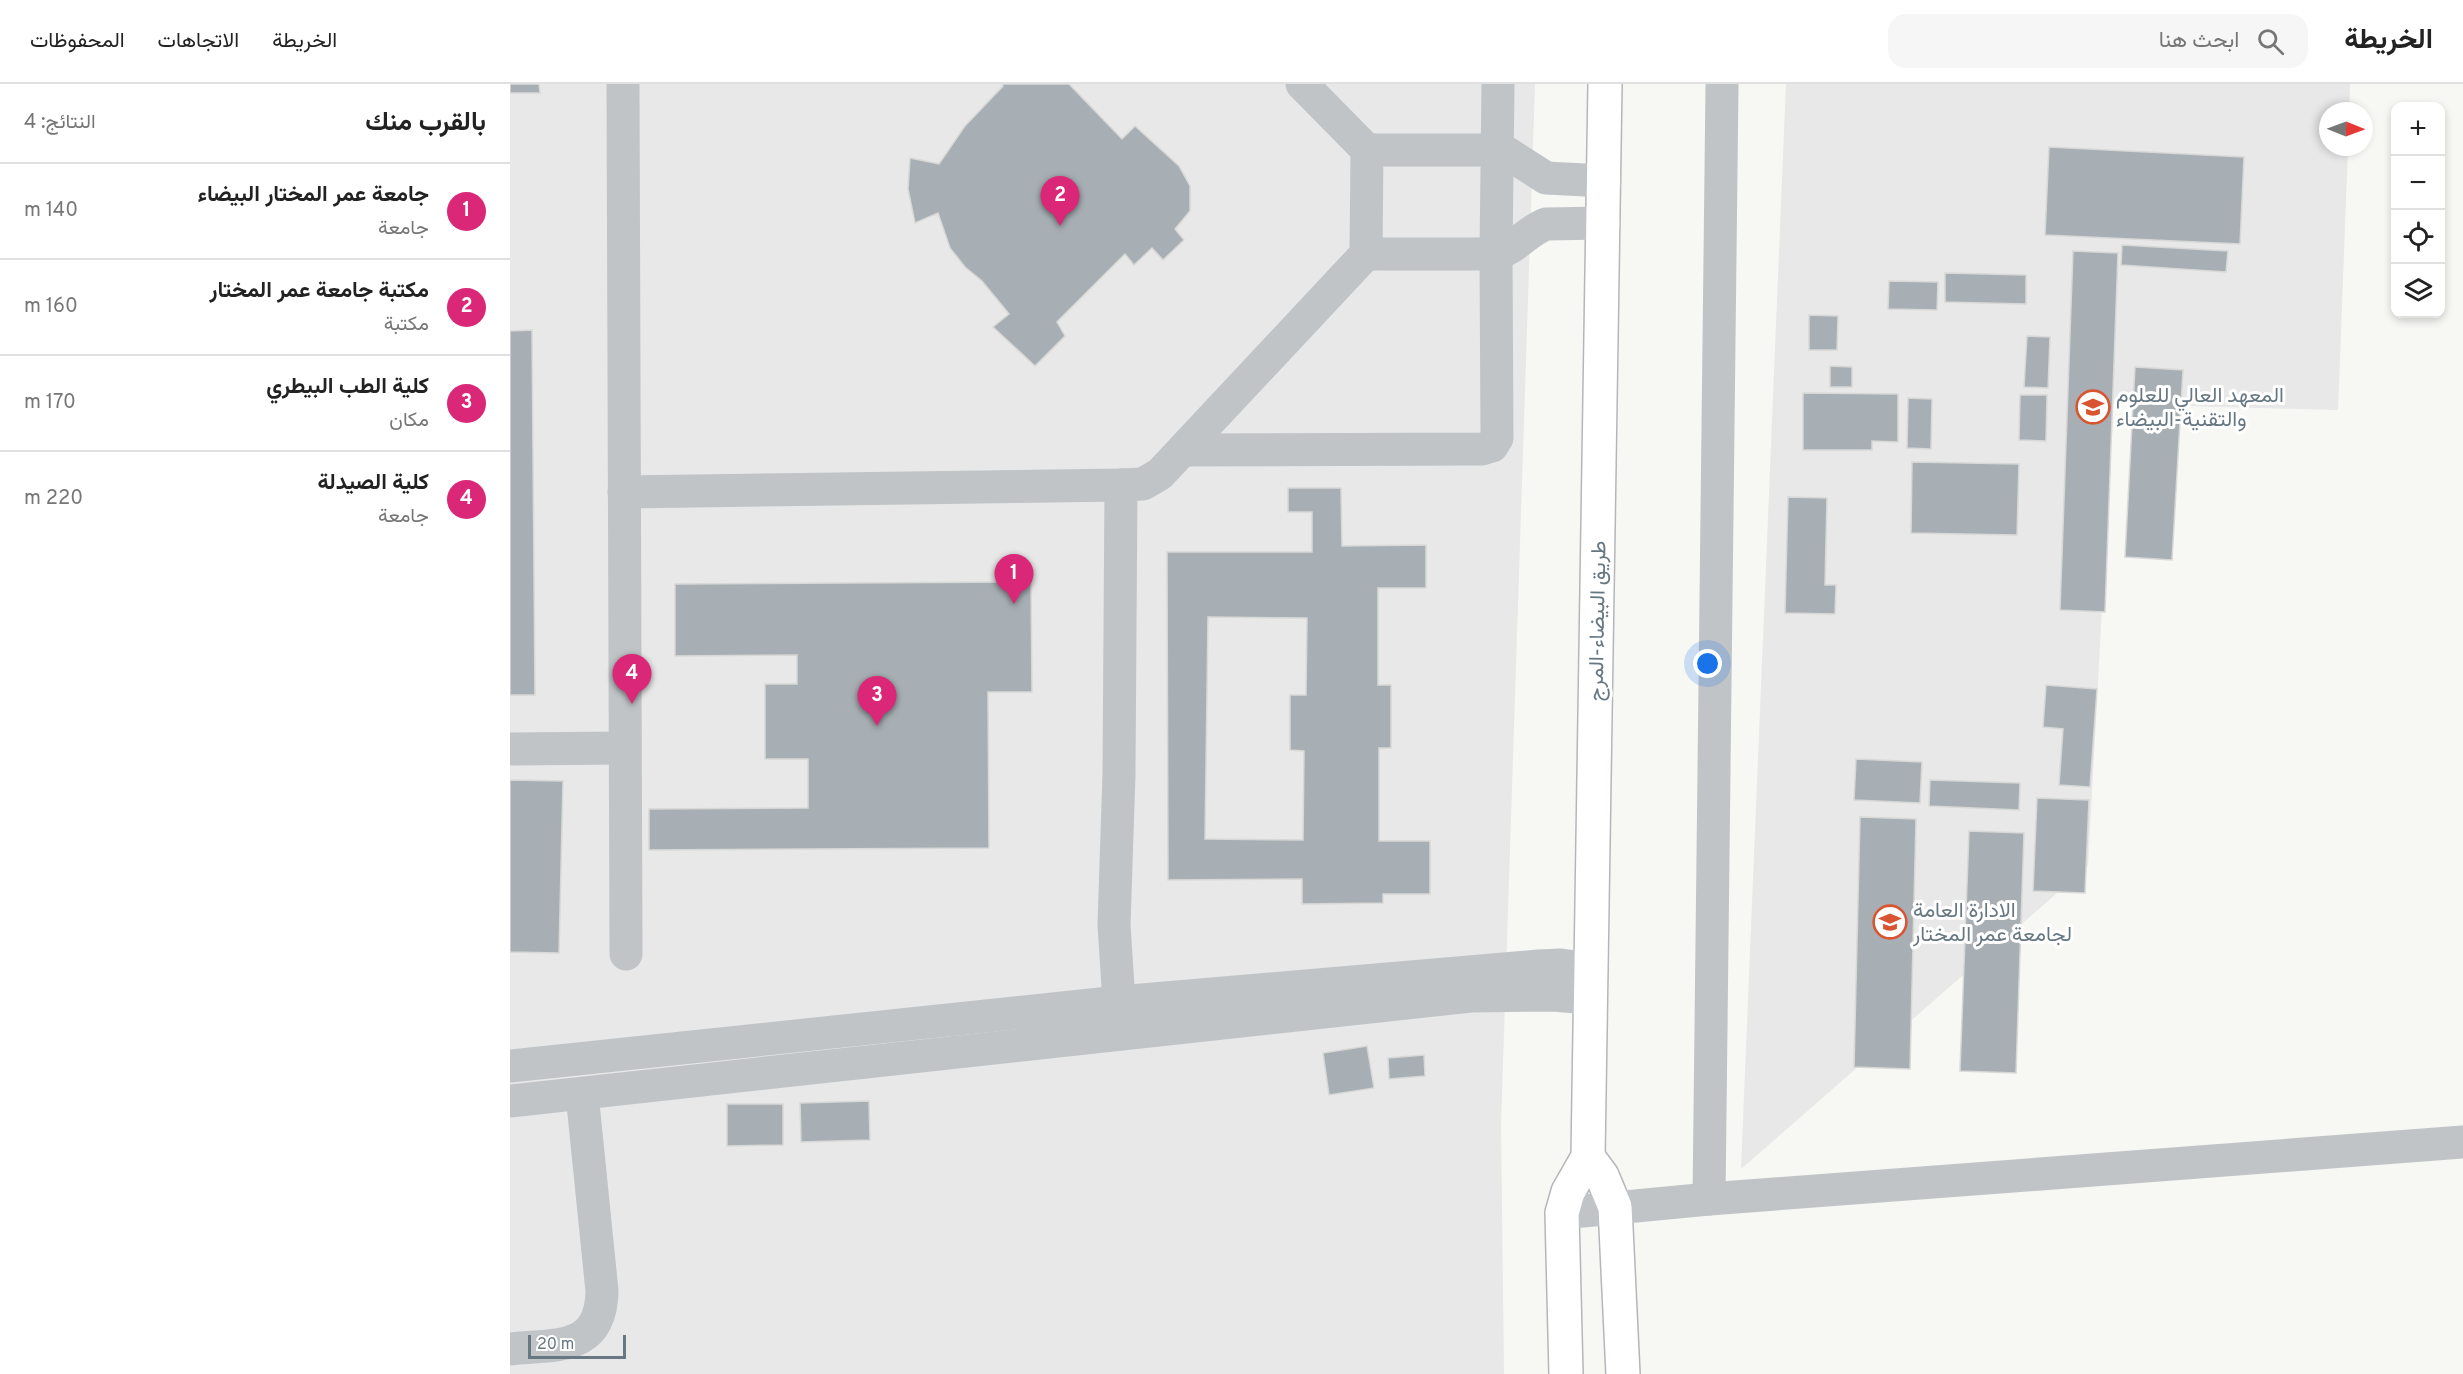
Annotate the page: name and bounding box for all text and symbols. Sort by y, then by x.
search box [1888,14,2308,68]
text: الخريطة [2344,23,2433,59]
icon: search [2254,25,2287,58]
text: المحفوظات [30,28,125,55]
text: الاتجاهات [158,28,239,55]
text: الخريطة [272,28,337,55]
text: ابحث هنا [2159,28,2239,55]
north arrow [2319,102,2373,156]
map controls [2391,102,2445,318]
button: + [2391,102,2445,156]
text: بالقرب منك [365,107,486,140]
text: النتائج: 4 [24,110,96,136]
button: − [2391,156,2445,210]
pin: 2 [1040,176,1080,226]
text: جامعة عمر المختار البيضاء [198,182,429,209]
text: 140 m [24,198,78,224]
text: 1 [463,198,471,224]
button: locate [2391,210,2445,264]
text: جامعة [378,216,429,242]
button: layers [2391,264,2445,318]
text: مكتبة جامعة عمر المختار [209,278,429,305]
text: 160 m [24,294,78,320]
text: 2 [460,294,473,320]
text: مكتبة [384,312,429,338]
text: كلية الطب البيطري [266,374,429,401]
place label: المعهد العالي للعلوم والتقنية-البيضاء [2116,383,2284,434]
school or university icon: المعهد العالي للعلوم والتقنية-البيضاء [2075,389,2111,425]
text: 170 m [24,390,76,416]
text: 3 [461,390,473,416]
text: مكان [389,408,429,434]
text: كلية الصيدلة [317,470,429,497]
text: 220 m [24,486,83,512]
text: 4 [460,486,473,512]
text: جامعة [378,504,429,530]
street label: طريق البيضاء-المرج [1584,540,1613,702]
pin: 1 [994,554,1034,604]
your location [1693,649,1722,678]
pin: 4 [612,654,652,704]
pin: 3 [858,676,896,726]
place label: الادارة العامة لجامعة عمر المختار [1912,898,2072,949]
school or university icon: الادارة العامة لجامعة عمر المختار [1872,904,1908,940]
scale bar [528,1332,626,1360]
text: 20 m [537,1335,574,1355]

